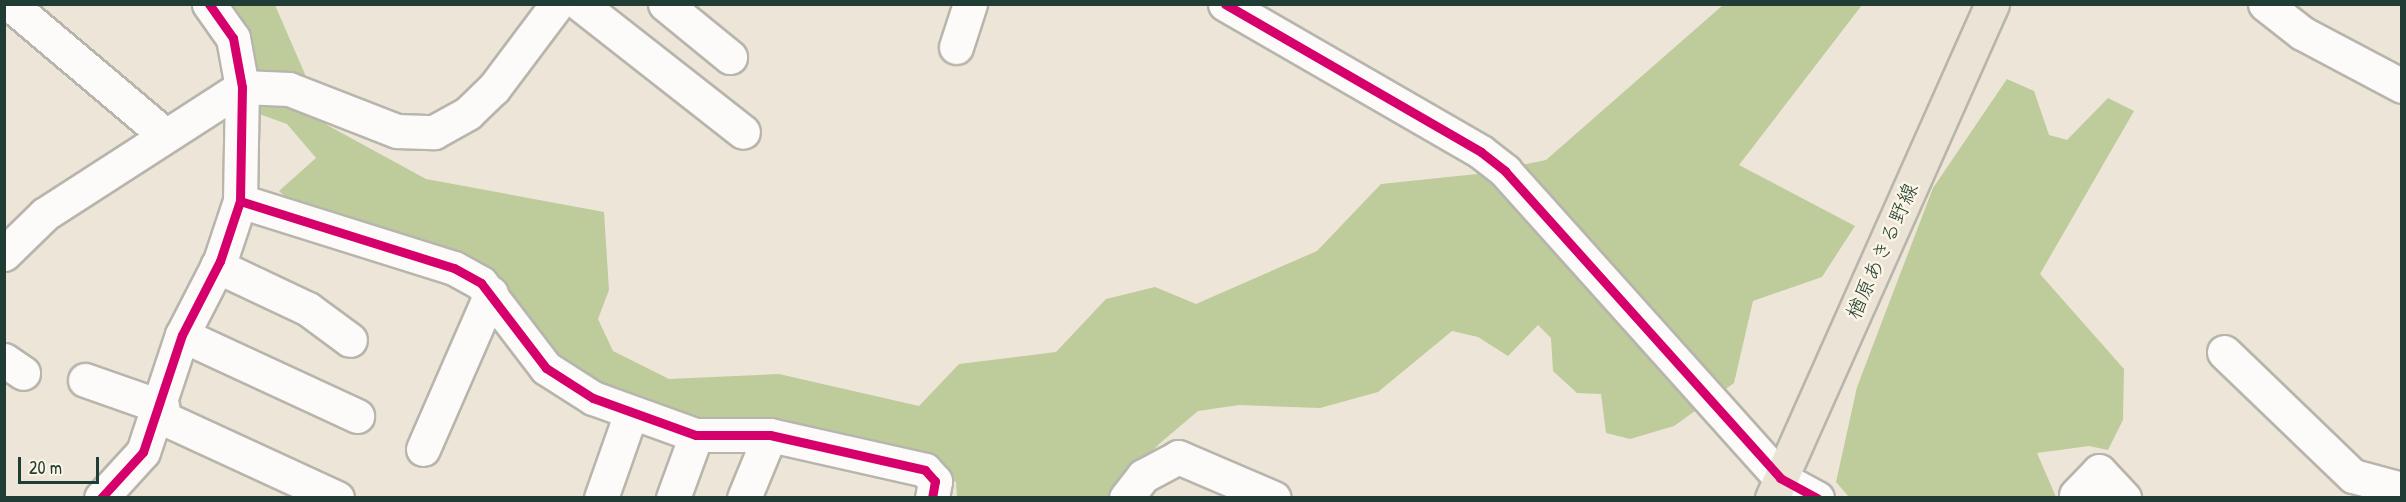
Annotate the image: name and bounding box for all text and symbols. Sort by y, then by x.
street label: 楢原あきる野線 [1841,179,1923,323]
scale bar [21,445,102,483]
text: 20 m [29,455,62,480]

